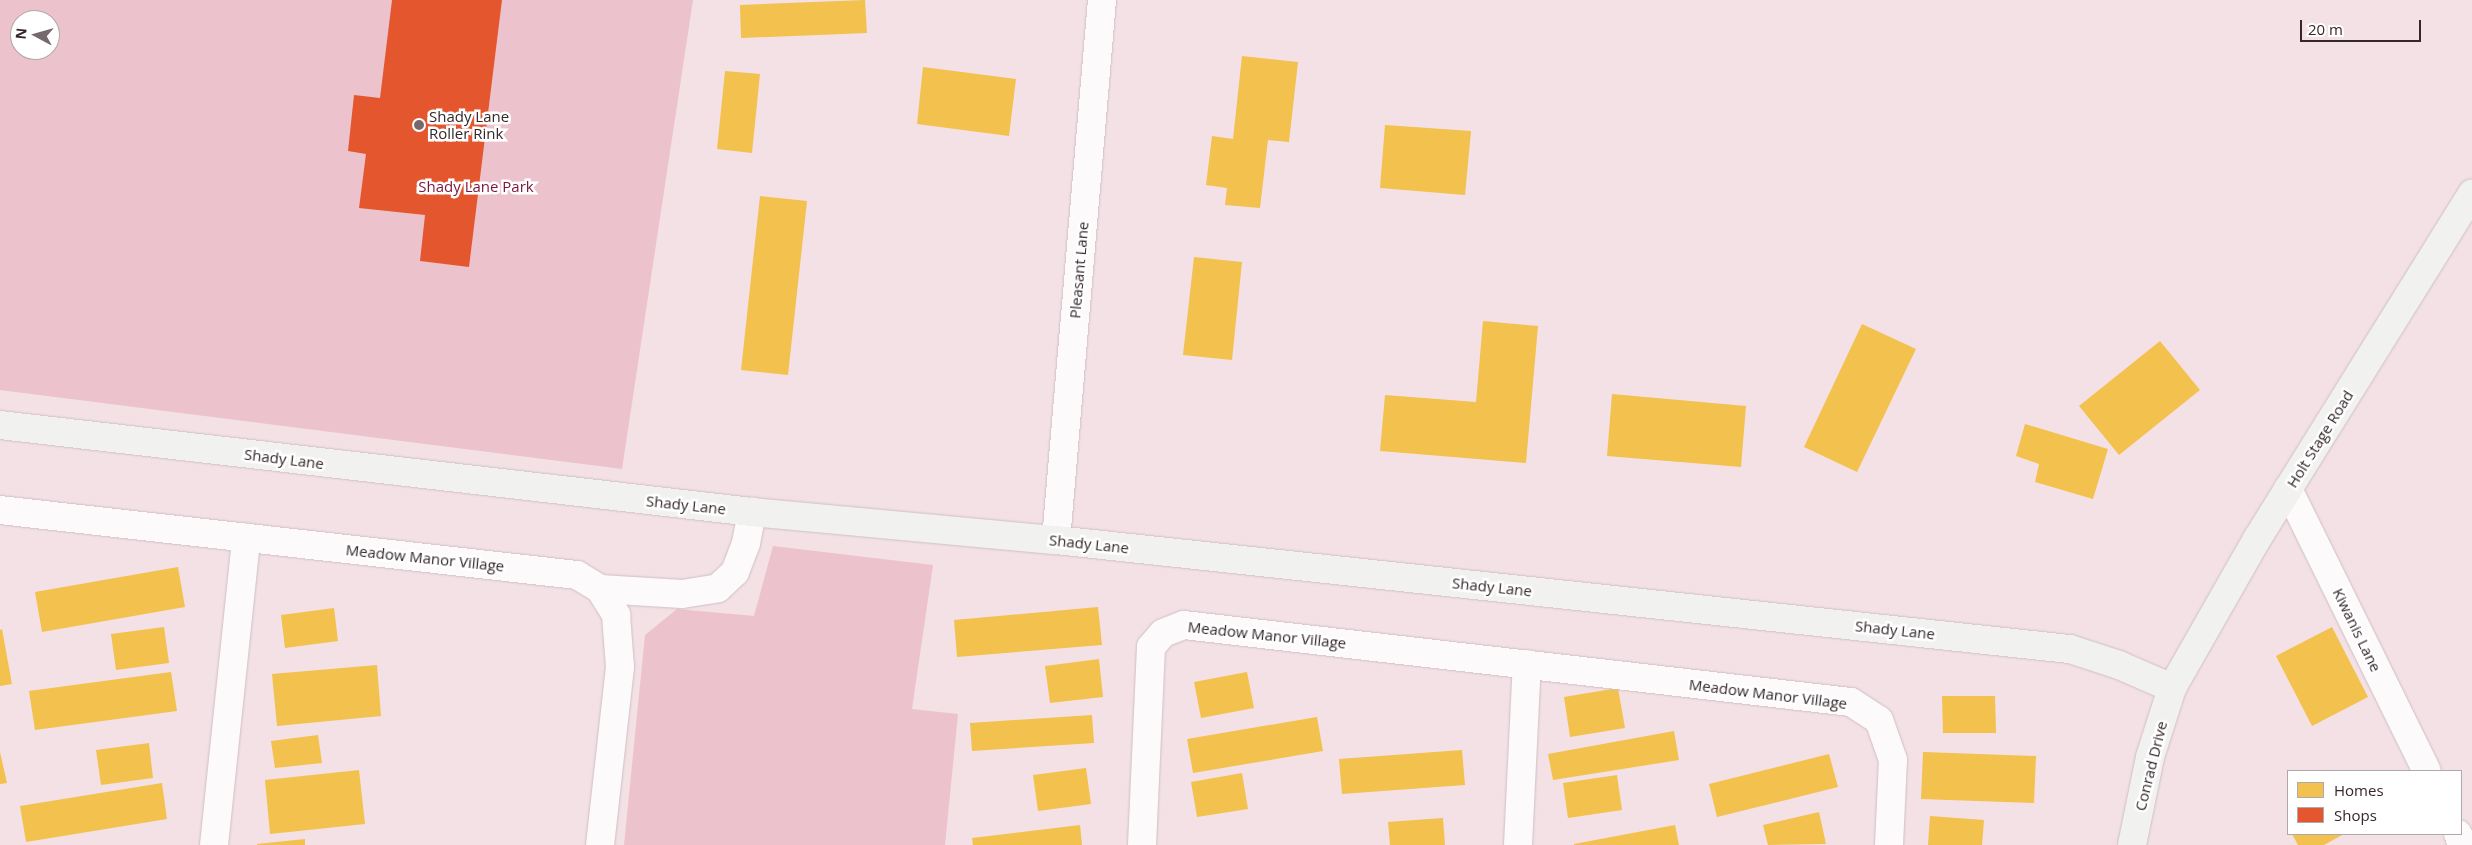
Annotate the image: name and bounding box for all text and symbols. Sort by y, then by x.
north arrow [10,10,60,60]
scale bar [2302,10,2423,42]
text: 20 m [2308,19,2343,39]
text: N [11,27,31,40]
place label: Shady Lane Roller Rink [429,107,509,142]
marker: Shady Lane Roller Rink [413,119,425,131]
park label: Shady Lane Park [418,178,534,196]
street label: Pleasant Lane [1066,221,1092,319]
street label: Holt Stage Road [2283,387,2357,491]
street label: Shady Lane [243,445,325,473]
street label: Shady Lane [645,492,727,518]
street label: Shady Lane [1048,531,1130,557]
street label: Meadow Manor Village [345,541,505,575]
street label: Shady Lane [1451,574,1533,600]
street label: Kiwanis Lane [2329,585,2385,675]
street label: Shady Lane [1854,617,1936,643]
street label: Meadow Manor Village [1187,618,1347,652]
street label: Meadow Manor Village [1688,675,1848,713]
street label: Conrad Drive [2131,719,2171,813]
legend [2287,770,2462,835]
text: Homes [2334,780,2384,800]
text: Shops [2334,805,2377,825]

